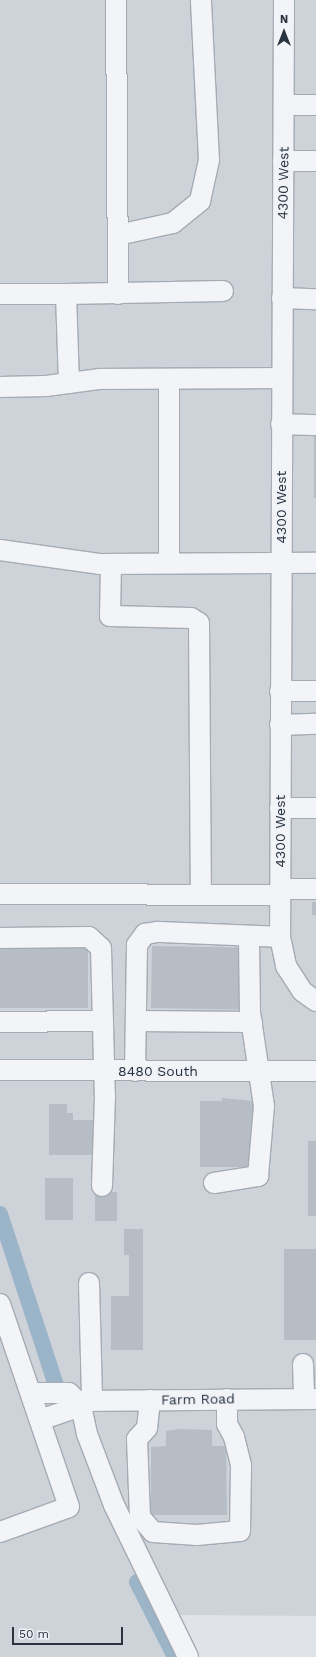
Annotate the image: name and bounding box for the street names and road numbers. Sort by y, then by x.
street label: 4300 West [274,146,292,220]
street label: 4300 West [273,470,289,544]
street label: 4300 West [272,794,288,868]
street label: 8480 South [118,1063,198,1079]
street label: Farm Road [161,1390,235,1408]

